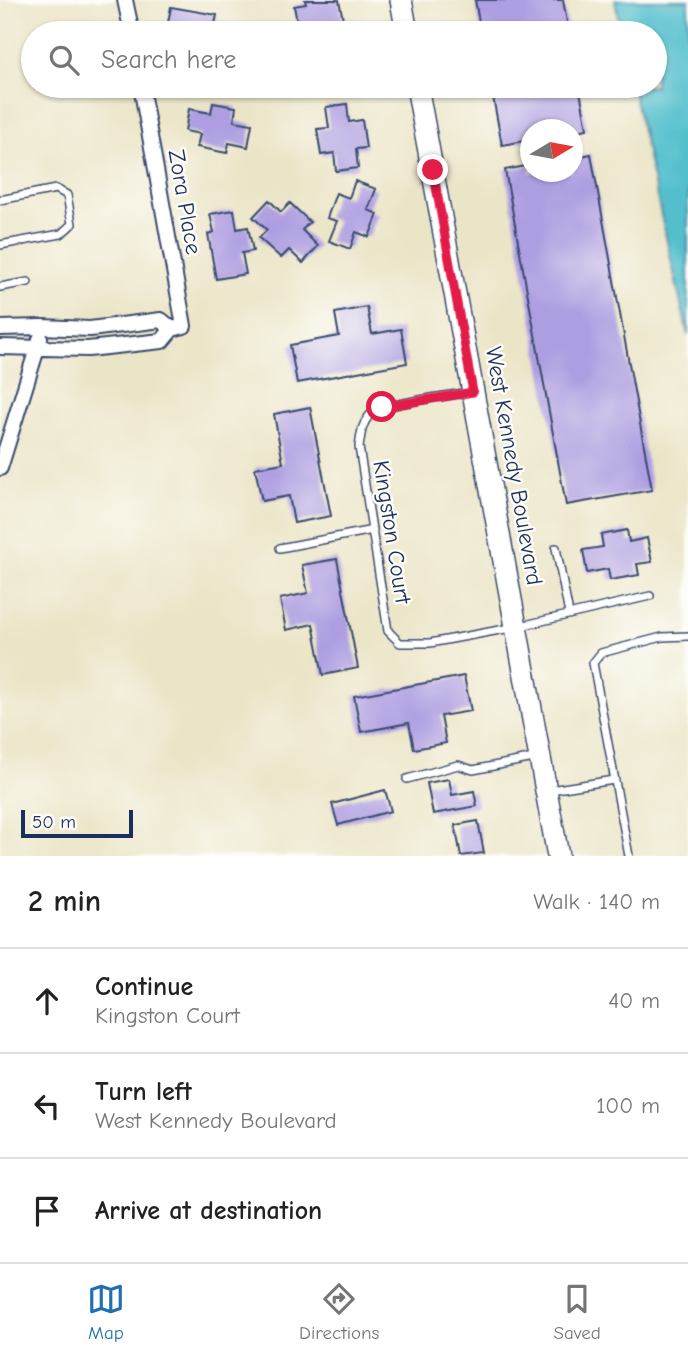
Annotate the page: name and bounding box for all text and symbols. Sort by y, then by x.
search box [21,21,667,98]
icon: search [45,41,83,79]
text: Search here [101,45,236,75]
north arrow [520,119,583,182]
street label: Zora Place [162,147,208,257]
route end [417,154,448,185]
street label: West Kennedy Boulevard [480,345,548,587]
route start [366,391,397,422]
street label: Kingston Court [367,458,417,607]
scale bar [21,807,133,839]
text: 50 m [32,811,76,833]
text: 2 min [28,884,101,919]
text: Walk · 140 m [533,888,660,915]
text: Continue [95,972,193,1002]
icon: ahead [28,982,66,1020]
text: 40 m [608,987,660,1014]
text: Kingston Court [95,1002,240,1029]
text: Turn left [95,1077,192,1107]
icon: left [28,1087,66,1125]
text: 100 m [596,1092,660,1119]
text: West Kennedy Boulevard [95,1107,337,1134]
icon: arrive [28,1192,66,1230]
text: Arrive at destination [95,1196,322,1226]
tab: Map [87,1280,125,1344]
tab: Directions [299,1280,379,1344]
tab: Saved [554,1280,601,1344]

